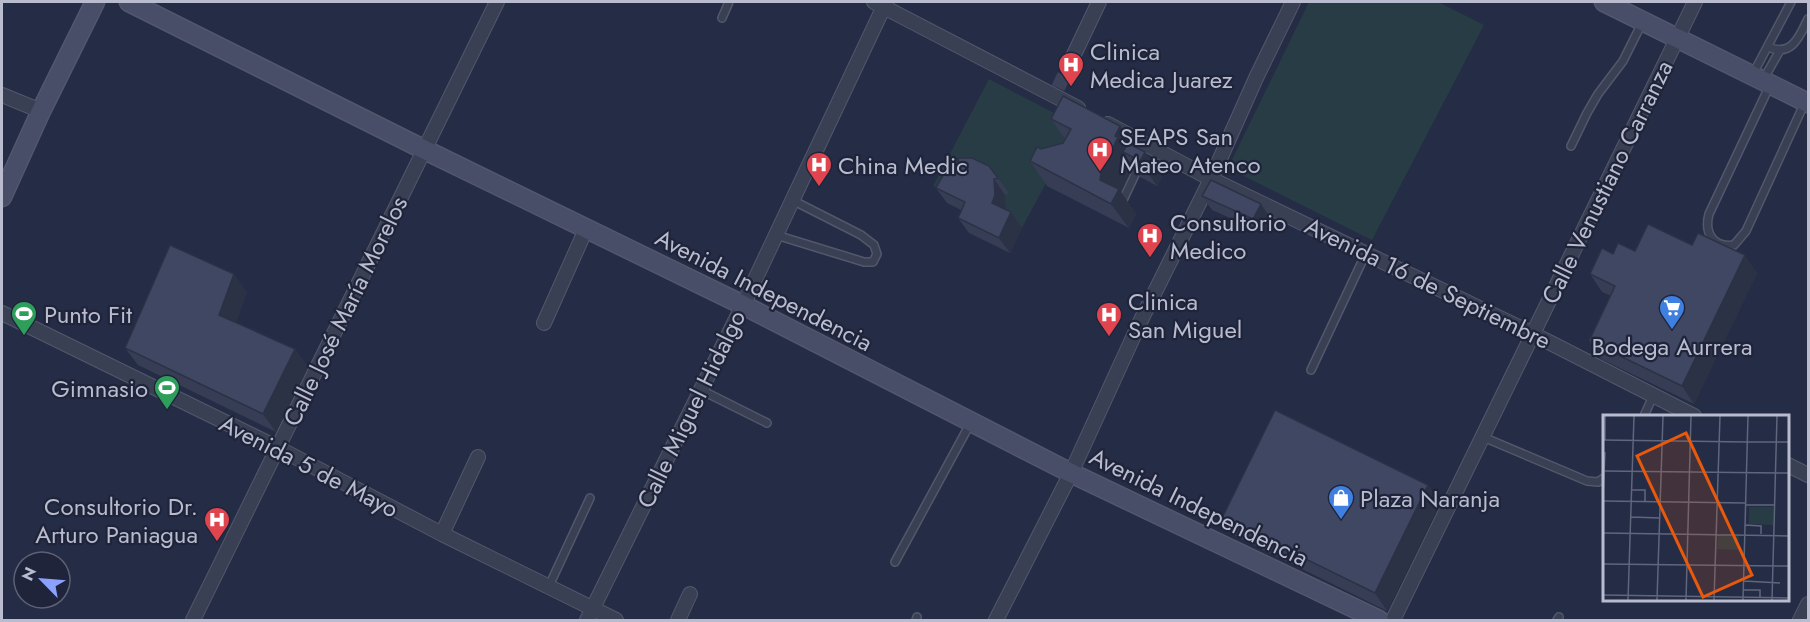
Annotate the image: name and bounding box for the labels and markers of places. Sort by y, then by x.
place label: Clinica Medica Juarez [1090,34,1233,97]
hospital icon: Clinica Medica Juarez [1056,50,1086,88]
place label: SEAPS San Mateo Atenco [1120,119,1261,182]
hospital icon: SEAPS San Mateo Atenco [1085,135,1115,173]
place label: China Medic [838,148,968,183]
hospital icon: China Medic [804,150,834,188]
place label: Consultorio Medico [1170,205,1286,268]
hospital icon: Consultorio Medico [1135,221,1165,259]
place label: Clinica San Miguel [1128,284,1242,347]
supermarket icon: Bodega Aurrera [1657,293,1687,331]
place label: Punto Fit [44,297,132,332]
sports icon: Punto Fit [9,299,39,337]
hospital icon: Clinica San Miguel [1094,300,1124,338]
place label: Bodega Aurrera [1591,329,1753,364]
place label: Gimnasio [51,371,148,406]
sports icon: Gimnasio [152,373,182,411]
place label: Plaza Naranja [1360,481,1500,516]
shop icon: Plaza Naranja [1326,483,1356,521]
place label: Consultorio Dr. Arturo Paniagua [35,489,198,552]
hospital icon: Consultorio Dr. Arturo Paniagua [202,505,232,543]

